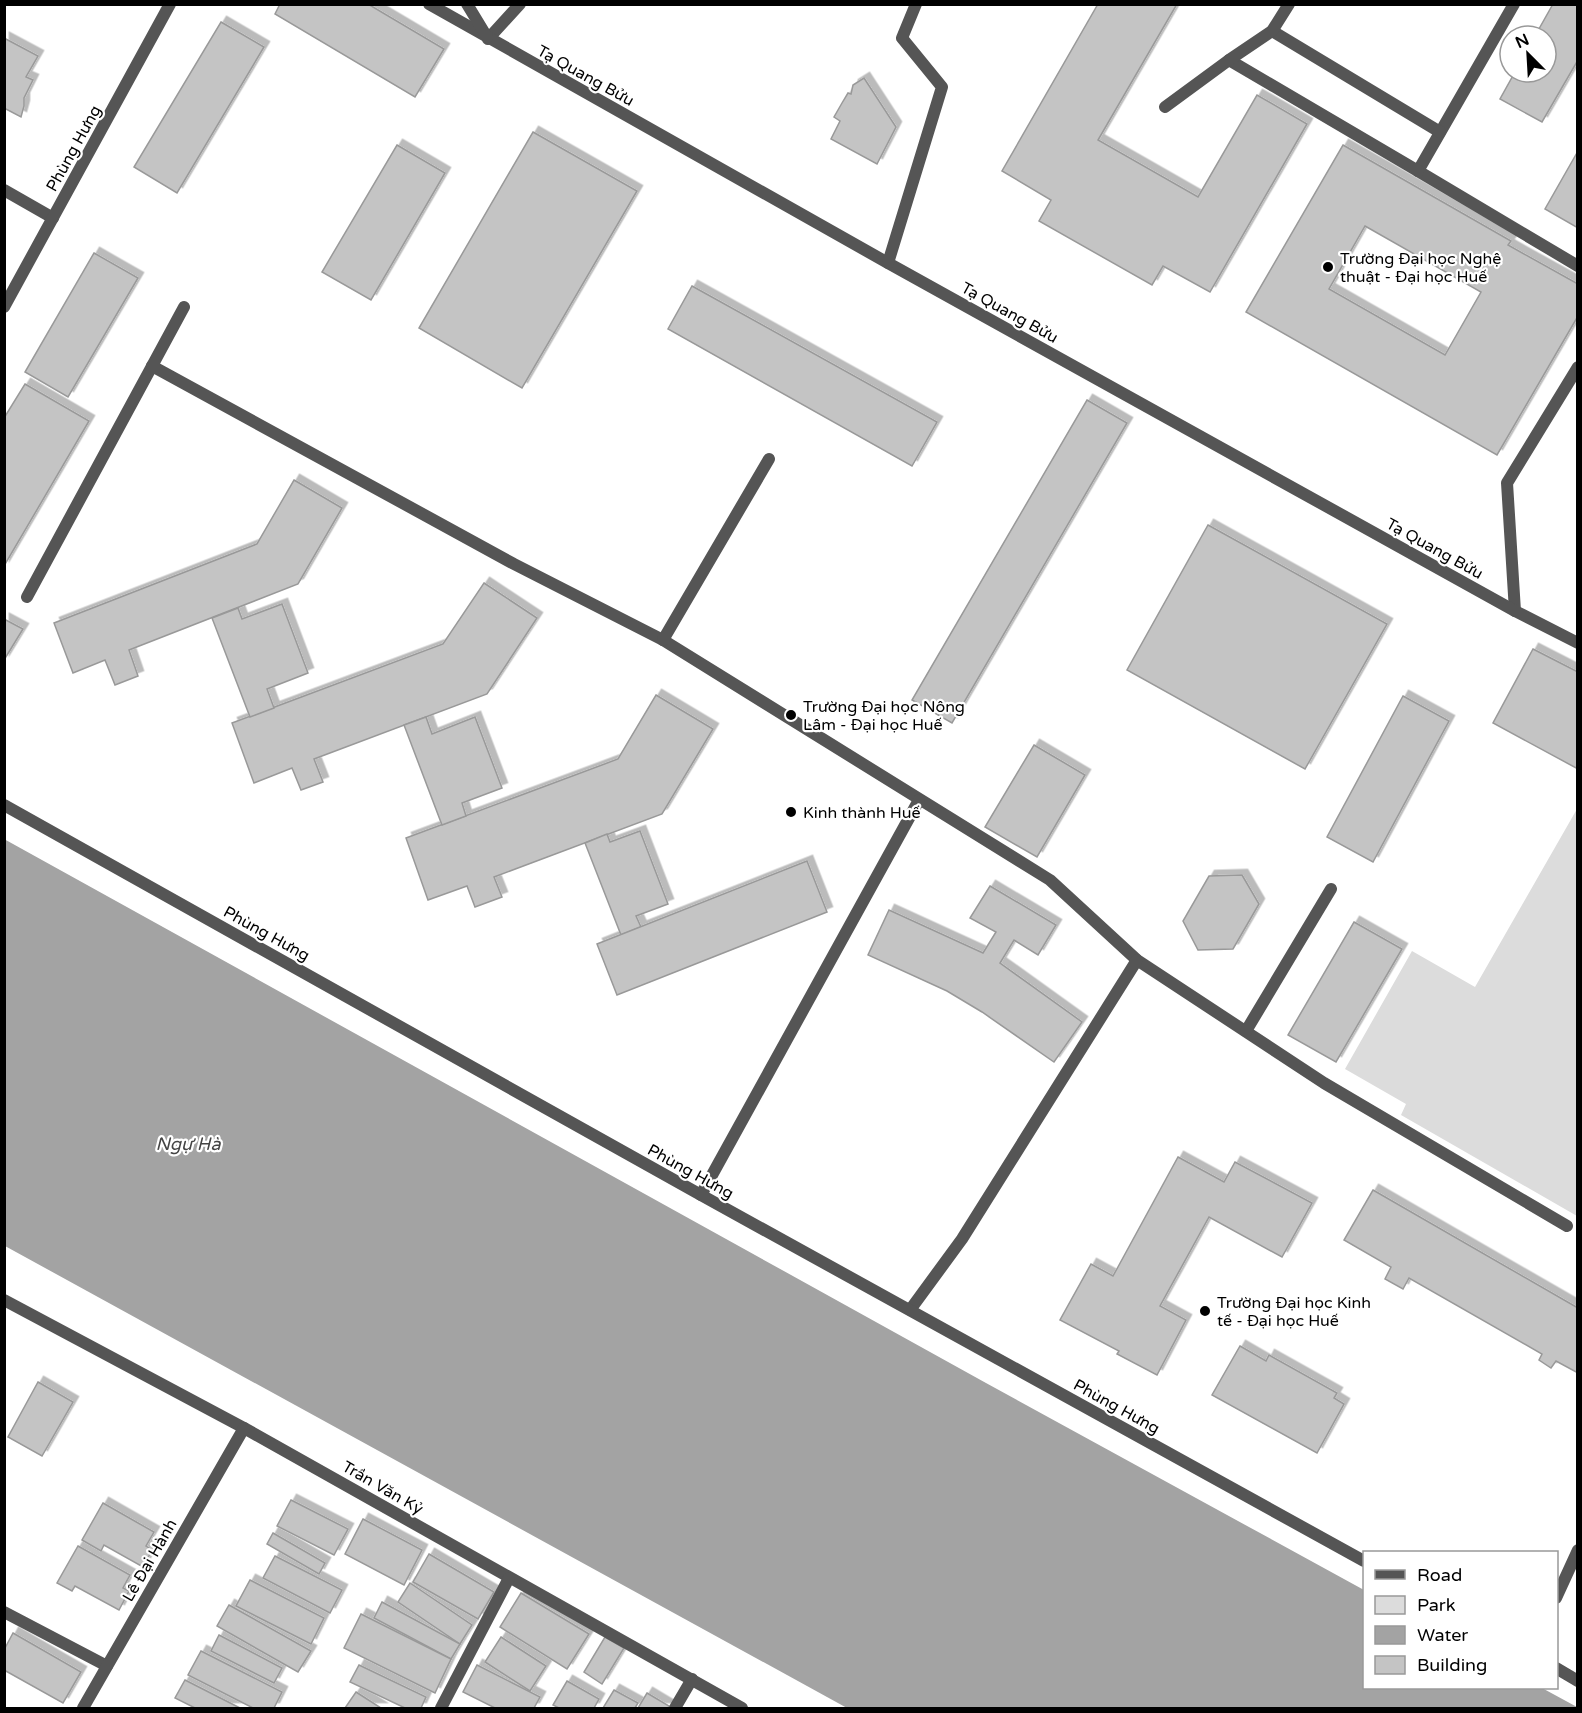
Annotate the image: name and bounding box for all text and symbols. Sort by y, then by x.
north arrow [1498,24,1558,84]
text: N [1512,29,1532,53]
street label: Tạ Quang Bửu [534,41,638,111]
street label: Phùng Hưng [42,102,106,195]
place label: Trường Đại học Nghệ thuật - Đại học Huế [1340,249,1501,287]
marker: Trường Đại học Nghệ thuật - Đại học Huế [1321,260,1335,274]
street label: Tạ Quang Bửu [958,278,1062,348]
street label: Tạ Quang Bửu [1383,514,1487,584]
place label: Trường Đại học Nông Lâm - Đại học Huế [803,697,965,735]
marker: Trường Đại học Nông Lâm - Đại học Huế [784,708,798,722]
place label: Kinh thành Huế [803,803,921,823]
marker: Kinh thành Huế [784,805,798,819]
street label: Phùng Hưng [220,902,313,966]
water label: Ngự Hà [155,1133,221,1155]
street label: Phùng Hưng [644,1140,737,1204]
place label: Trường Đại học Kinh tế - Đại học Huế [1217,1293,1371,1331]
marker: Trường Đại học Kinh tế - Đại học Huế [1198,1304,1212,1318]
street label: Phùng Hưng [1070,1375,1163,1439]
street label: Trần Văn Kỷ [338,1457,427,1519]
street label: Lê Đại Hành [118,1516,182,1605]
legend [1363,1551,1558,1689]
text: Road [1417,1564,1462,1586]
text: Park [1417,1594,1456,1616]
text: Water [1417,1624,1468,1646]
text: Building [1417,1654,1487,1676]

